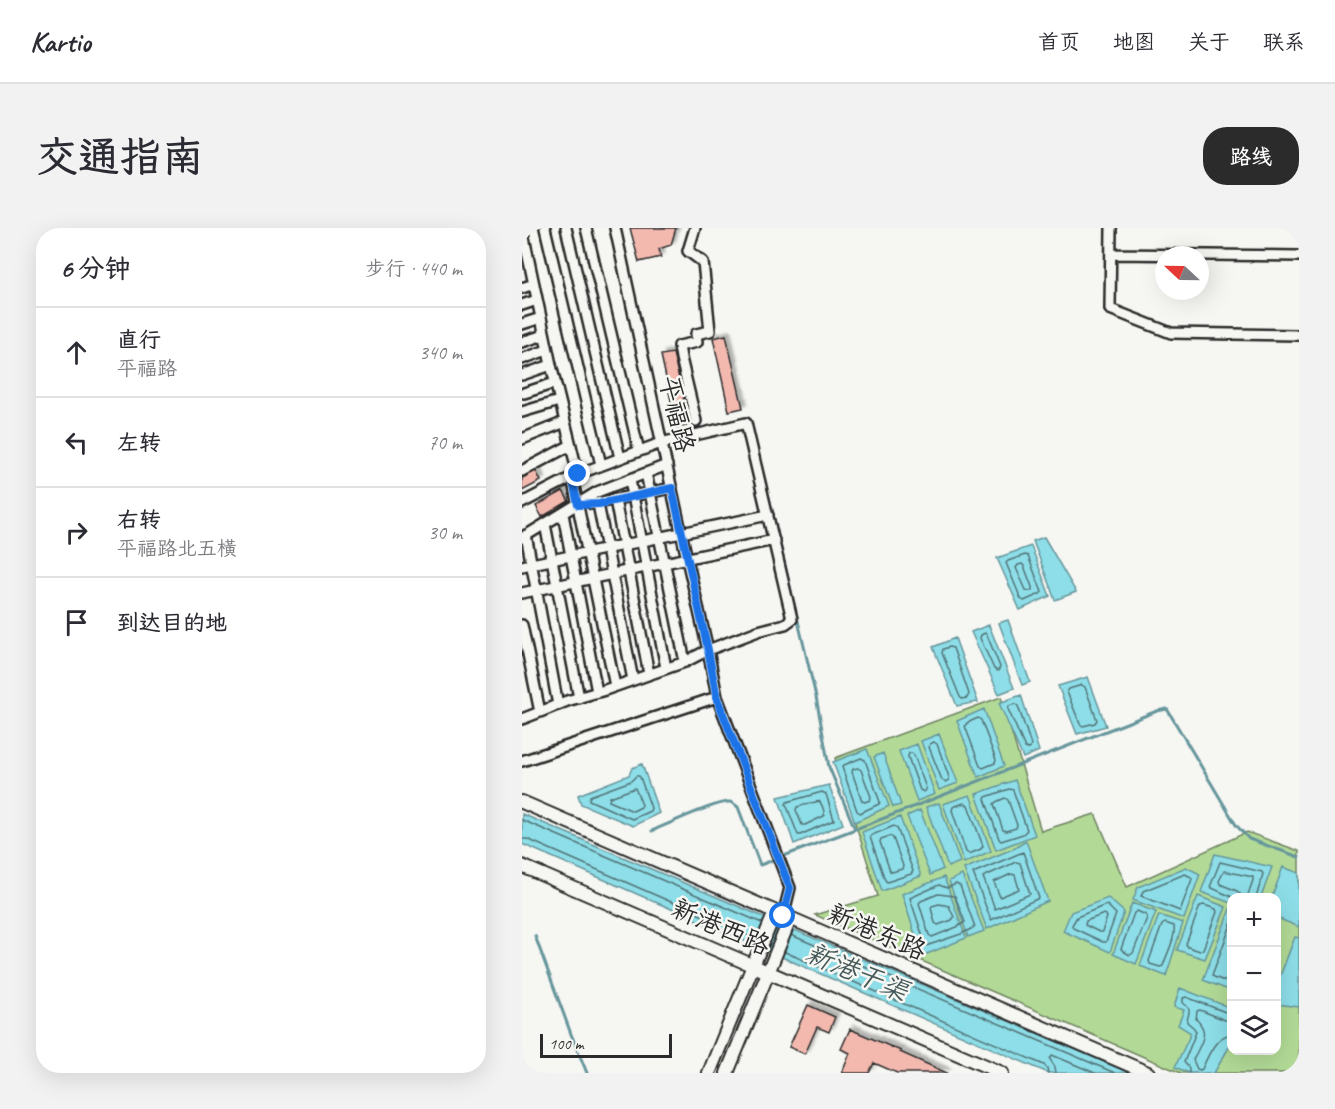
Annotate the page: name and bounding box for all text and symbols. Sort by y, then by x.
text: Kartio [30,24,91,59]
text: 首页 [1038,29,1080,55]
text: 地图 [1113,29,1155,55]
text: 关于 [1188,29,1230,55]
text: 联系 [1263,29,1305,55]
button: 路线 [1203,127,1299,185]
text: 交通指南 [36,131,204,184]
north arrow [1155,246,1209,300]
text: 6 分钟 [60,252,131,285]
text: 步行 · 440 m [366,256,462,281]
text: 直行 [117,326,161,354]
icon: ahead [60,336,93,369]
text: 340 m [419,340,462,365]
text: 平福路 [117,356,177,381]
street label: 平福路 [652,372,702,456]
icon: left [60,426,93,459]
text: 左转 [117,429,161,457]
text: 70 m [428,430,462,455]
route end [564,460,590,486]
text: 右转 [117,506,161,534]
icon: right [60,516,93,549]
text: 30 m [428,520,462,545]
text: 平福路北五横 [117,536,237,561]
icon: arrive [60,606,93,639]
text: 到达目的地 [117,609,227,637]
street label: 新港西路 [667,891,775,963]
map controls [1227,893,1281,1055]
button: + [1227,893,1281,947]
street label: 新港东路 [823,896,931,968]
route start [769,902,795,928]
water label: 新港干渠 [801,935,915,1010]
button: − [1227,947,1281,1001]
button: layers [1227,1001,1281,1055]
scale bar [540,1031,672,1058]
text: 100 m [549,1034,583,1054]

